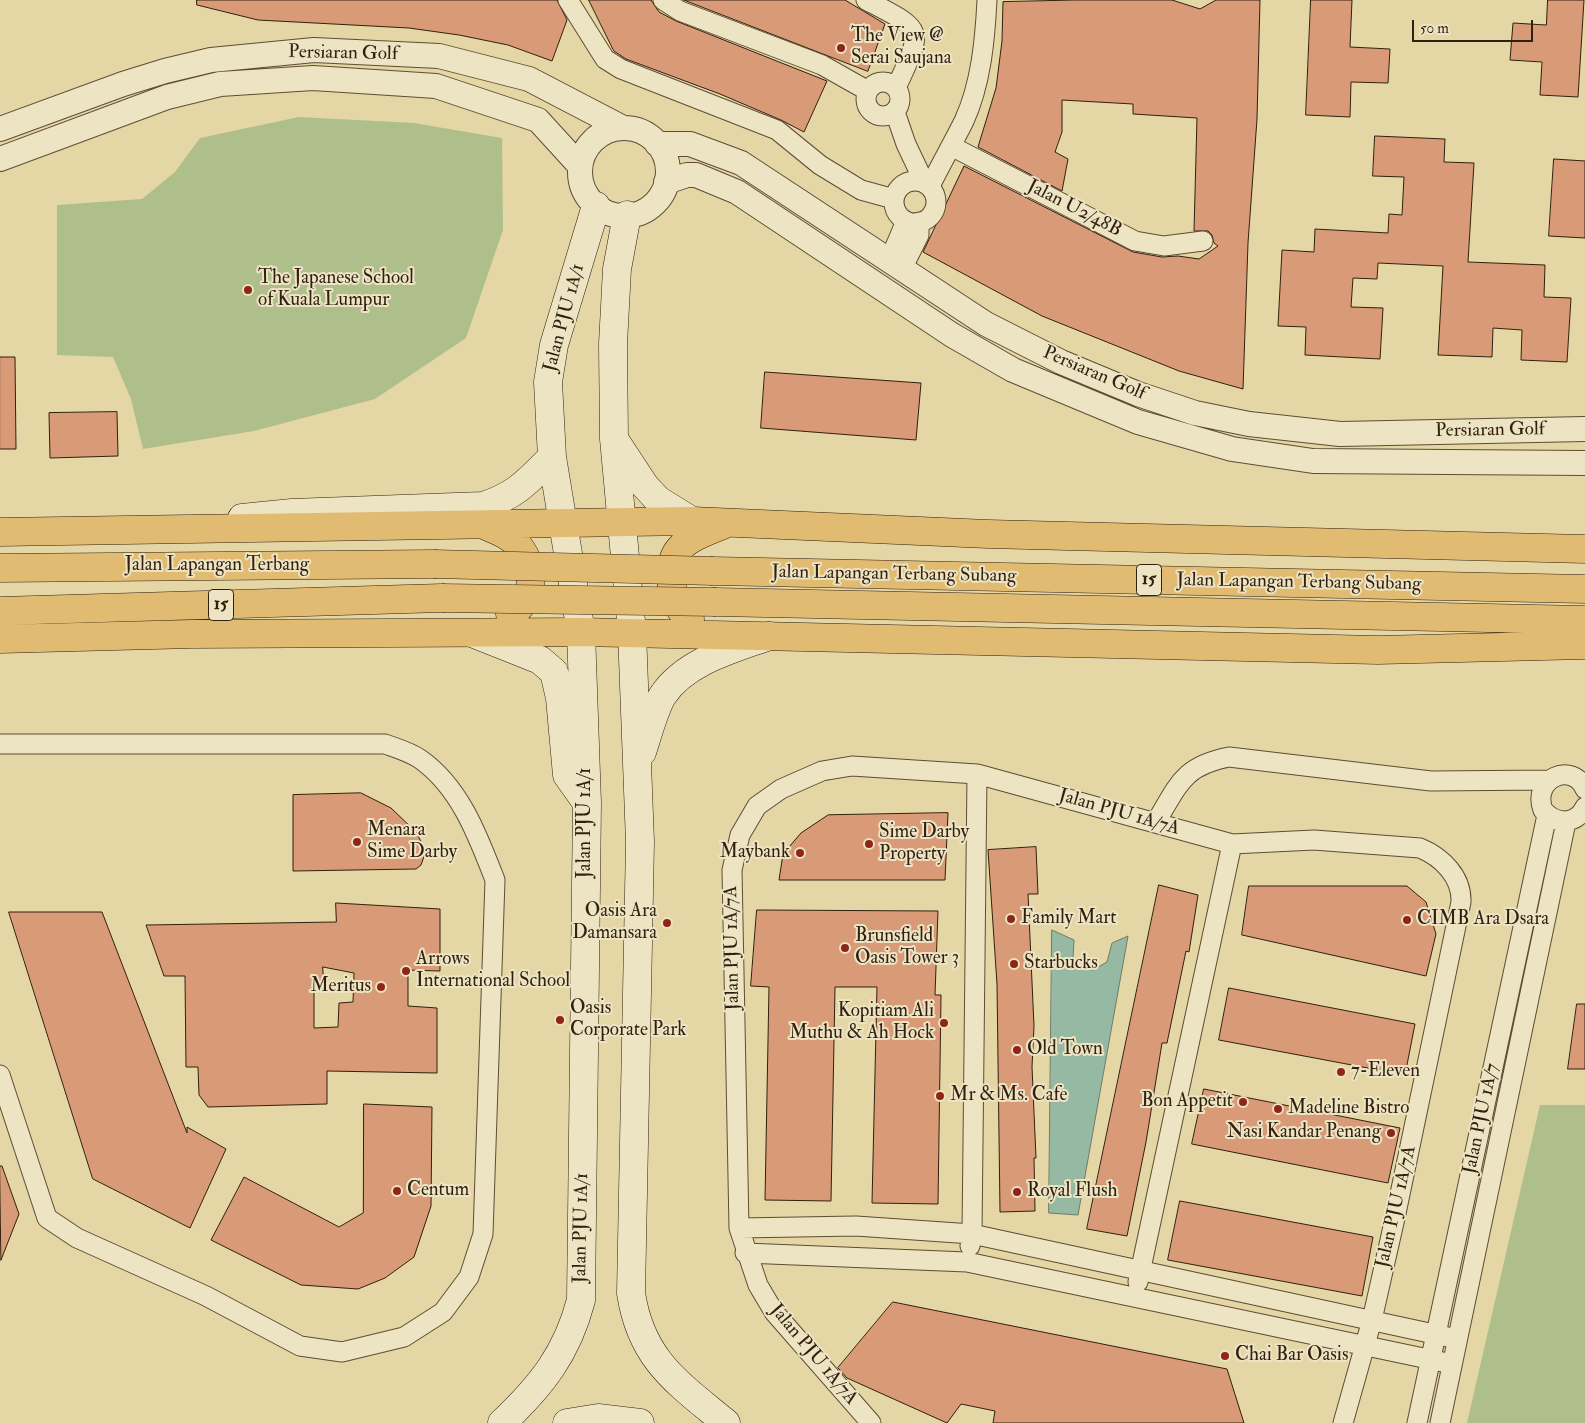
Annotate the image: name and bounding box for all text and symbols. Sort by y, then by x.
scale bar [1415,10,1536,42]
text: 50 m [1420,19,1449,38]
place label: The View @ Serai Saujana [851,26,951,70]
street label: Persiaran Golf [288,42,398,66]
marker: The View @ Serai Saujana [835,42,847,54]
street label: Jalan U2/48B [1023,175,1125,243]
street label: Jalan PJU 1A/1 [540,261,590,375]
place label: The Japanese School of Kuala Lumpur [258,268,414,312]
marker: The Japanese School of Kuala Lumpur [242,284,254,296]
street label: Persiaran Golf [1039,342,1149,406]
street label: Persiaran Golf [1435,419,1545,443]
street label: Jalan Lapangan Terbang [125,555,309,577]
street label: Jalan Lapangan Terbang Subang [771,561,1017,589]
road number: 15 [1136,564,1162,596]
street label: Jalan Lapangan Terbang Subang [1176,569,1422,597]
road number: 15 [208,590,234,620]
street label: Jalan PJU 1A/1 [575,768,597,878]
street label: Jalan PJU 1A/7A [1056,785,1182,841]
place label: Menara Sime Darby [367,820,457,864]
place label: Sime Darby Property [879,822,969,866]
marker: Menara Sime Darby [351,836,363,848]
marker: Sime Darby Property [863,838,875,850]
place label: Maybank [720,842,790,864]
marker: Maybank [794,847,806,859]
street label: Jalan PJU 1A/7A [721,885,745,1011]
place label: Oasis Ara Damansara [572,901,657,945]
place label: Family Mart [1021,908,1116,930]
place label: CIMB Ara Dsara [1417,909,1549,931]
marker: Family Mart [1005,913,1017,925]
marker: CIMB Ara Dsara [1401,914,1413,926]
marker: Oasis Ara Damansara [661,917,673,929]
place label: Brunsfield Oasis Tower 3 [855,926,959,970]
marker: Brunsfield Oasis Tower 3 [839,942,851,954]
place label: Arrows International School [416,949,570,993]
place label: Starbucks [1024,953,1098,975]
marker: Starbucks [1008,958,1020,970]
marker: Arrows International School [400,965,412,977]
place label: Meritus [310,976,371,998]
marker: Meritus [375,981,387,993]
place label: Oasis Corporate Park [570,998,686,1042]
place label: Kopitiam Ali Muthu & Ah Hock [789,1001,934,1045]
marker: Oasis Corporate Park [554,1014,566,1026]
marker: Kopitiam Ali Muthu & Ah Hock [938,1017,950,1029]
place label: Old Town [1027,1039,1103,1061]
marker: Old Town [1011,1044,1023,1056]
place label: 7-Eleven [1351,1061,1420,1083]
street label: Jalan PJU 1A/7 [1459,1061,1505,1177]
marker: 7-Eleven [1335,1066,1347,1078]
place label: Mr & Ms. Cafe [950,1085,1067,1107]
marker: Mr & Ms. Cafe [934,1090,946,1102]
place label: Bon Appetit [1141,1091,1233,1113]
marker: Bon Appetit [1237,1096,1249,1108]
place label: Madeline Bistro [1288,1098,1409,1120]
marker: Madeline Bistro [1272,1103,1284,1115]
place label: Nasi Kandar Penang [1227,1122,1381,1144]
marker: Nasi Kandar Penang [1385,1127,1397,1139]
street label: Jalan PJU 1A/7A [1372,1144,1422,1270]
street label: Jalan PJU 1A/1 [570,1172,594,1284]
place label: Centum [407,1180,469,1202]
place label: Royal Flush [1027,1181,1117,1203]
marker: Centum [391,1185,403,1197]
marker: Royal Flush [1011,1186,1023,1198]
street label: Jalan PJU 1A/7A [764,1300,862,1410]
place label: Chai Bar Oasis [1235,1345,1348,1367]
marker: Chai Bar Oasis [1219,1350,1231,1362]

